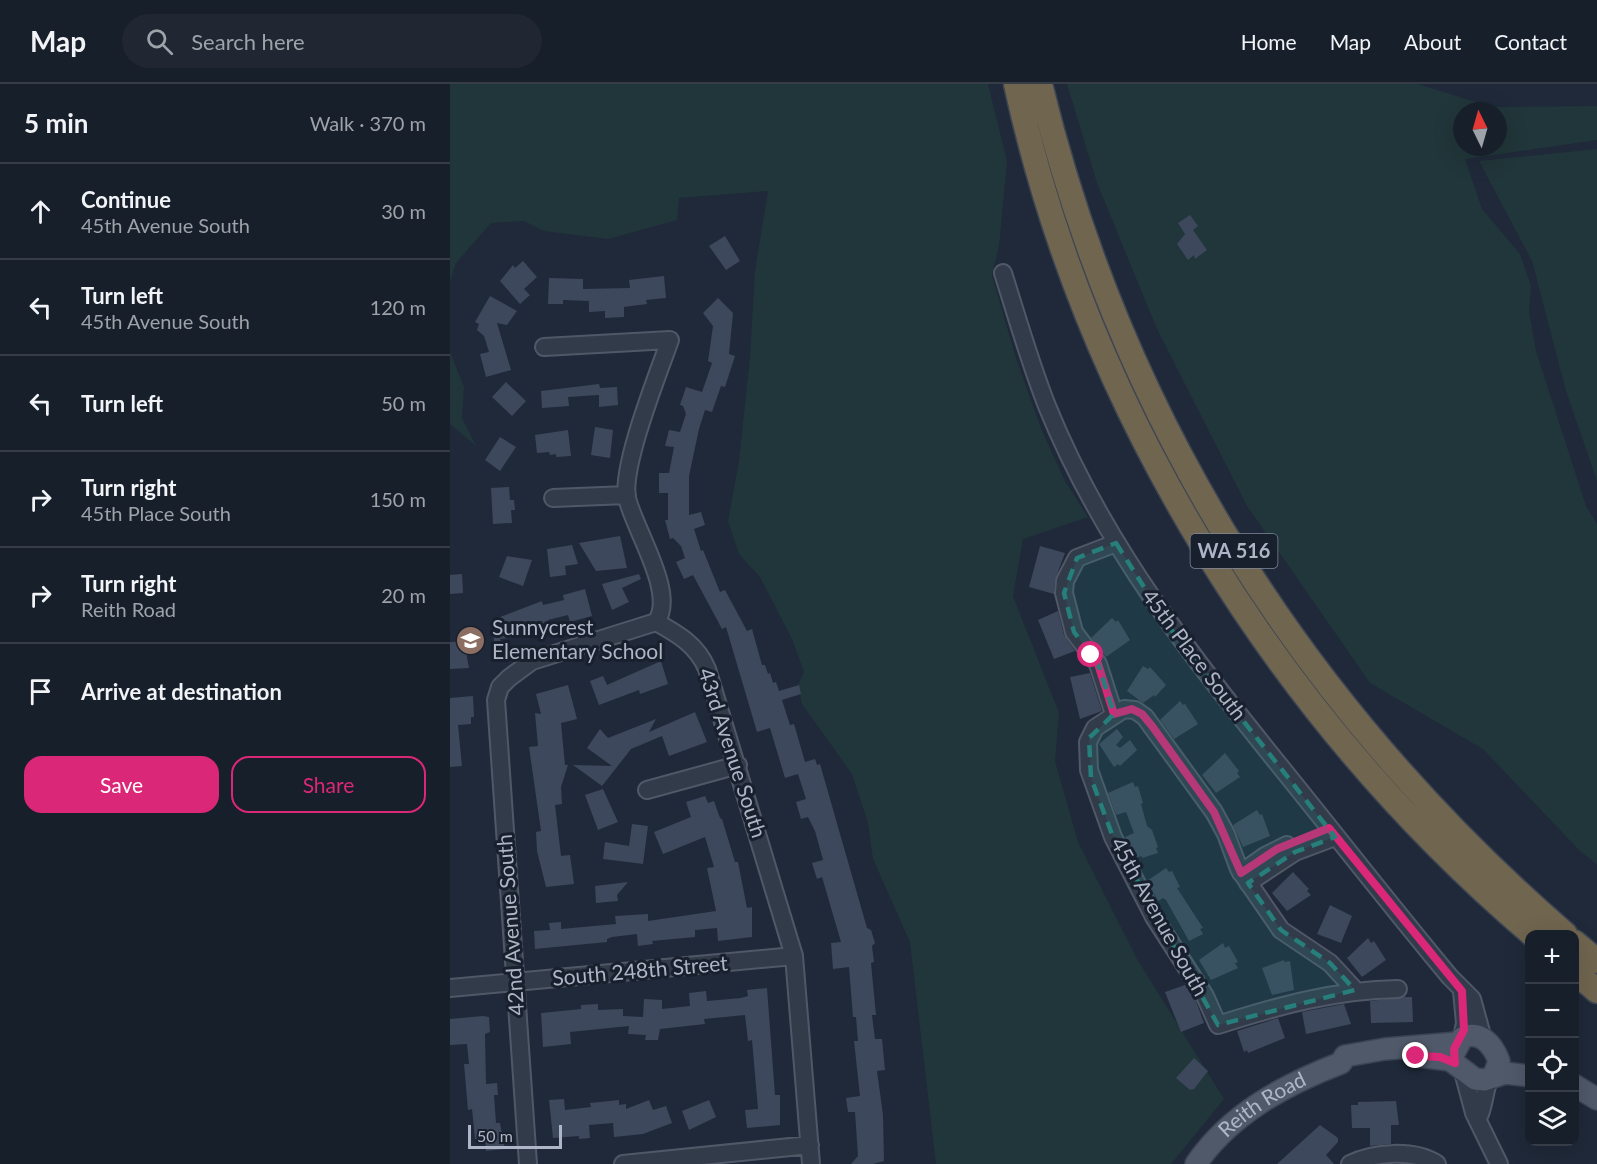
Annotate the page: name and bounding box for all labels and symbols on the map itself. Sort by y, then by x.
north arrow [1453,102,1507,156]
road number: WA 516 [1190,534,1278,568]
street label: 45th Place South [1138,584,1253,724]
place label: Sunnycrest Elementary School [492,614,663,663]
school or university icon: Sunnycrest Elementary School [455,624,487,656]
route start [1077,641,1103,667]
street label: 43rd Avenue South [694,664,773,841]
street label: 45th Avenue South [1106,833,1214,1000]
street label: 42nd Avenue South [491,834,528,1017]
street label: South 248th Street [551,949,729,990]
route end [1402,1042,1428,1068]
street label: Reith Road [1212,1066,1309,1141]
scale bar [468,1122,562,1150]

